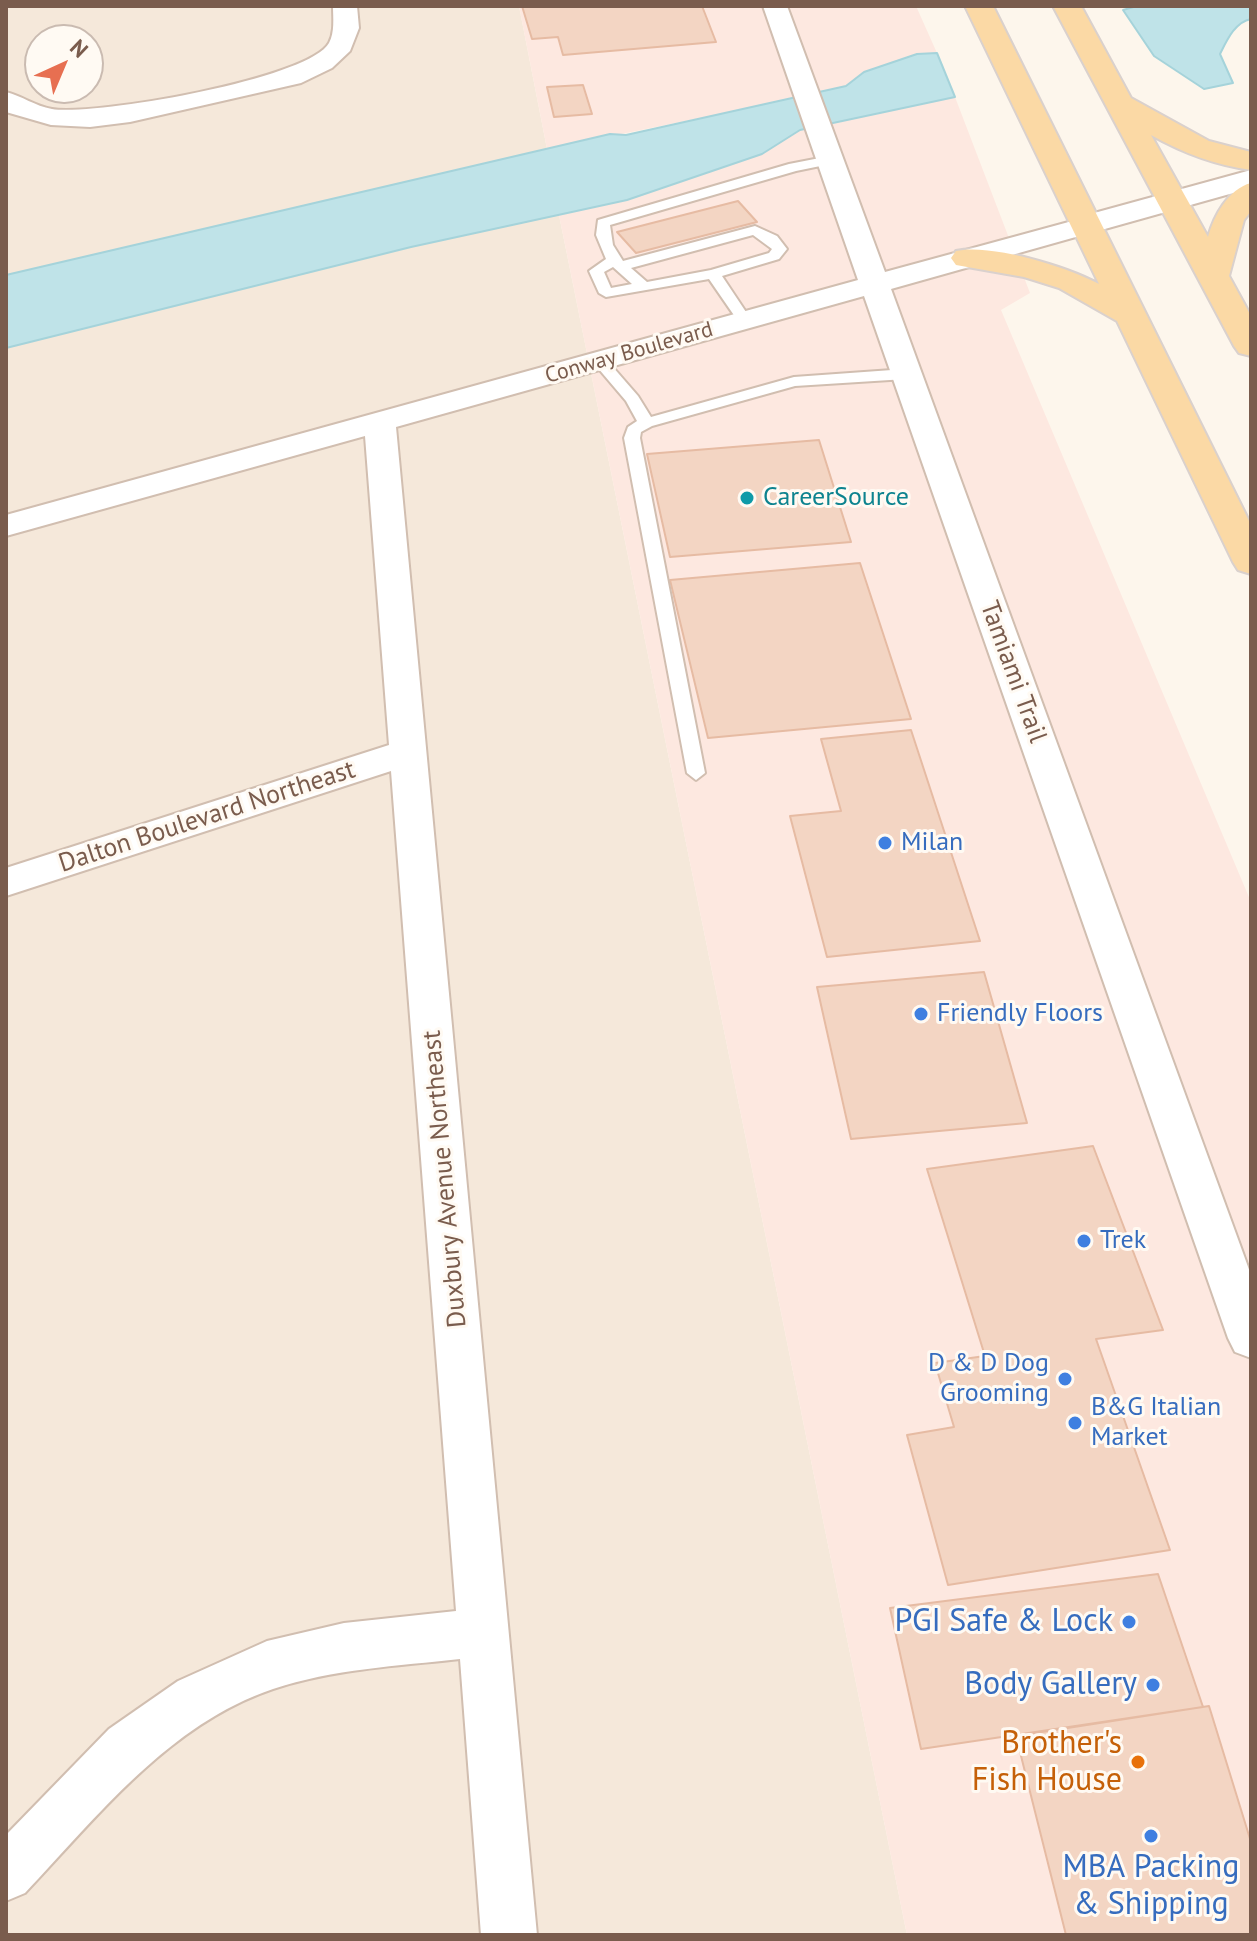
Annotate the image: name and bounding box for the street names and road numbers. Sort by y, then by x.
street label: Conway Boulevard [542,316,716,390]
street label: Tamiami Trail [973,597,1053,747]
street label: Dalton Boulevard Northeast [55,754,359,880]
street label: Duxbury Avenue Northeast [416,1029,474,1329]

